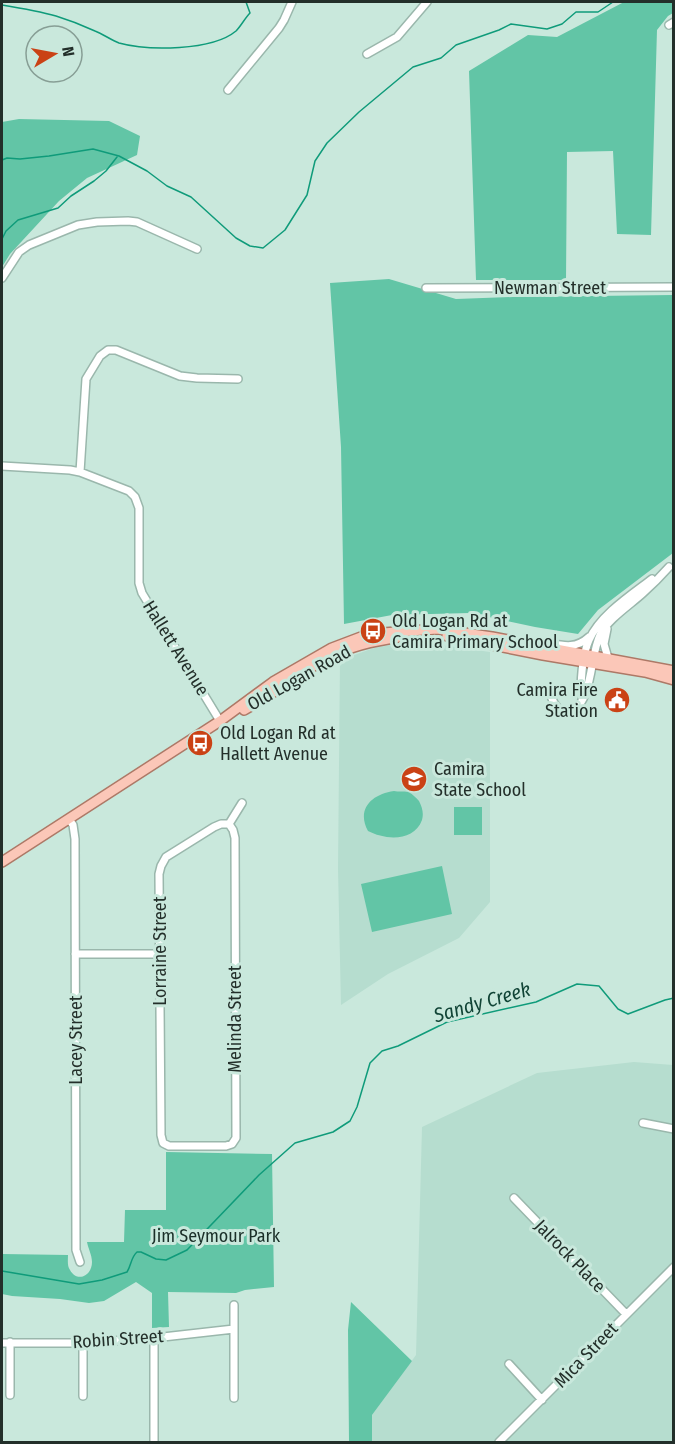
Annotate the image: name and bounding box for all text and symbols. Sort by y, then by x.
north arrow [24,24,84,84]
text: N [58,45,78,58]
street label: Newman Street [494,277,606,299]
street label: Hallett Avenue [138,596,214,700]
place label: Old Logan Rd at Camira Primary School [392,610,558,653]
bus stop icon: Old Logan Rd at Camira Primary School [358,616,388,646]
street label: Old Logan Road [243,641,355,715]
place label: Camira Fire Station [517,679,598,722]
public building icon: Camira Fire Station [602,685,632,715]
place label: Old Logan Rd at Hallett Avenue [220,722,336,765]
bus stop icon: Old Logan Rd at Hallett Avenue [185,728,215,758]
place label: Camira State School [434,758,526,801]
school or university icon: Camira State School [399,764,429,794]
street label: Lorraine Street [149,896,171,1006]
street label: Melinda Street [224,965,246,1073]
water label: Sandy Creek [430,977,533,1028]
street label: Lacey Street [65,995,87,1085]
street label: Jalrock Place [530,1215,610,1297]
park label: Jim Seymour Park [152,1225,281,1247]
street label: Mica Street [550,1318,623,1392]
street label: Robin Street [72,1325,164,1353]

